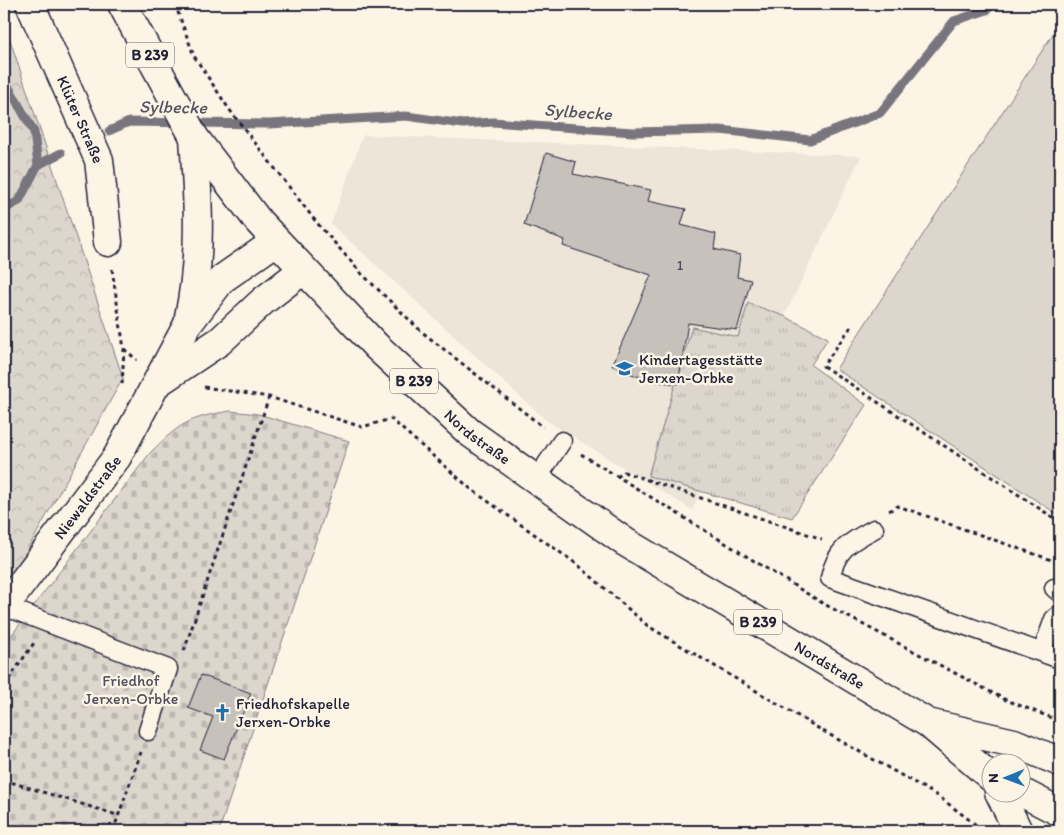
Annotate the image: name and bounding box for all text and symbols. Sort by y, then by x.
road number: B 239 [126,42,174,68]
street label: Klüter Straße [53,73,108,166]
water label: Sylbecke [139,95,208,119]
water label: Sylbecke [543,99,614,125]
house number: 1 [677,257,684,274]
place label: Kindertagesstätte Jerxen-Orbke [639,350,763,387]
school or university icon: Kindertagesstätte Jerxen-Orbke [615,358,635,378]
road number: B 239 [390,368,438,394]
street label: Nordstraße [440,405,514,469]
street label: Niewaldstraße [50,451,125,543]
road number: B 239 [734,610,782,634]
street label: Nordstraße [791,637,869,693]
park label: Friedhof Jerxen-Orbke [84,671,178,708]
place label: Friedhofskapelle Jerxen-Orbke [236,694,350,731]
church icon: Friedhofskapelle Jerxen-Orbke [212,702,232,722]
north arrow [982,752,1032,802]
text: N [985,773,1002,783]

